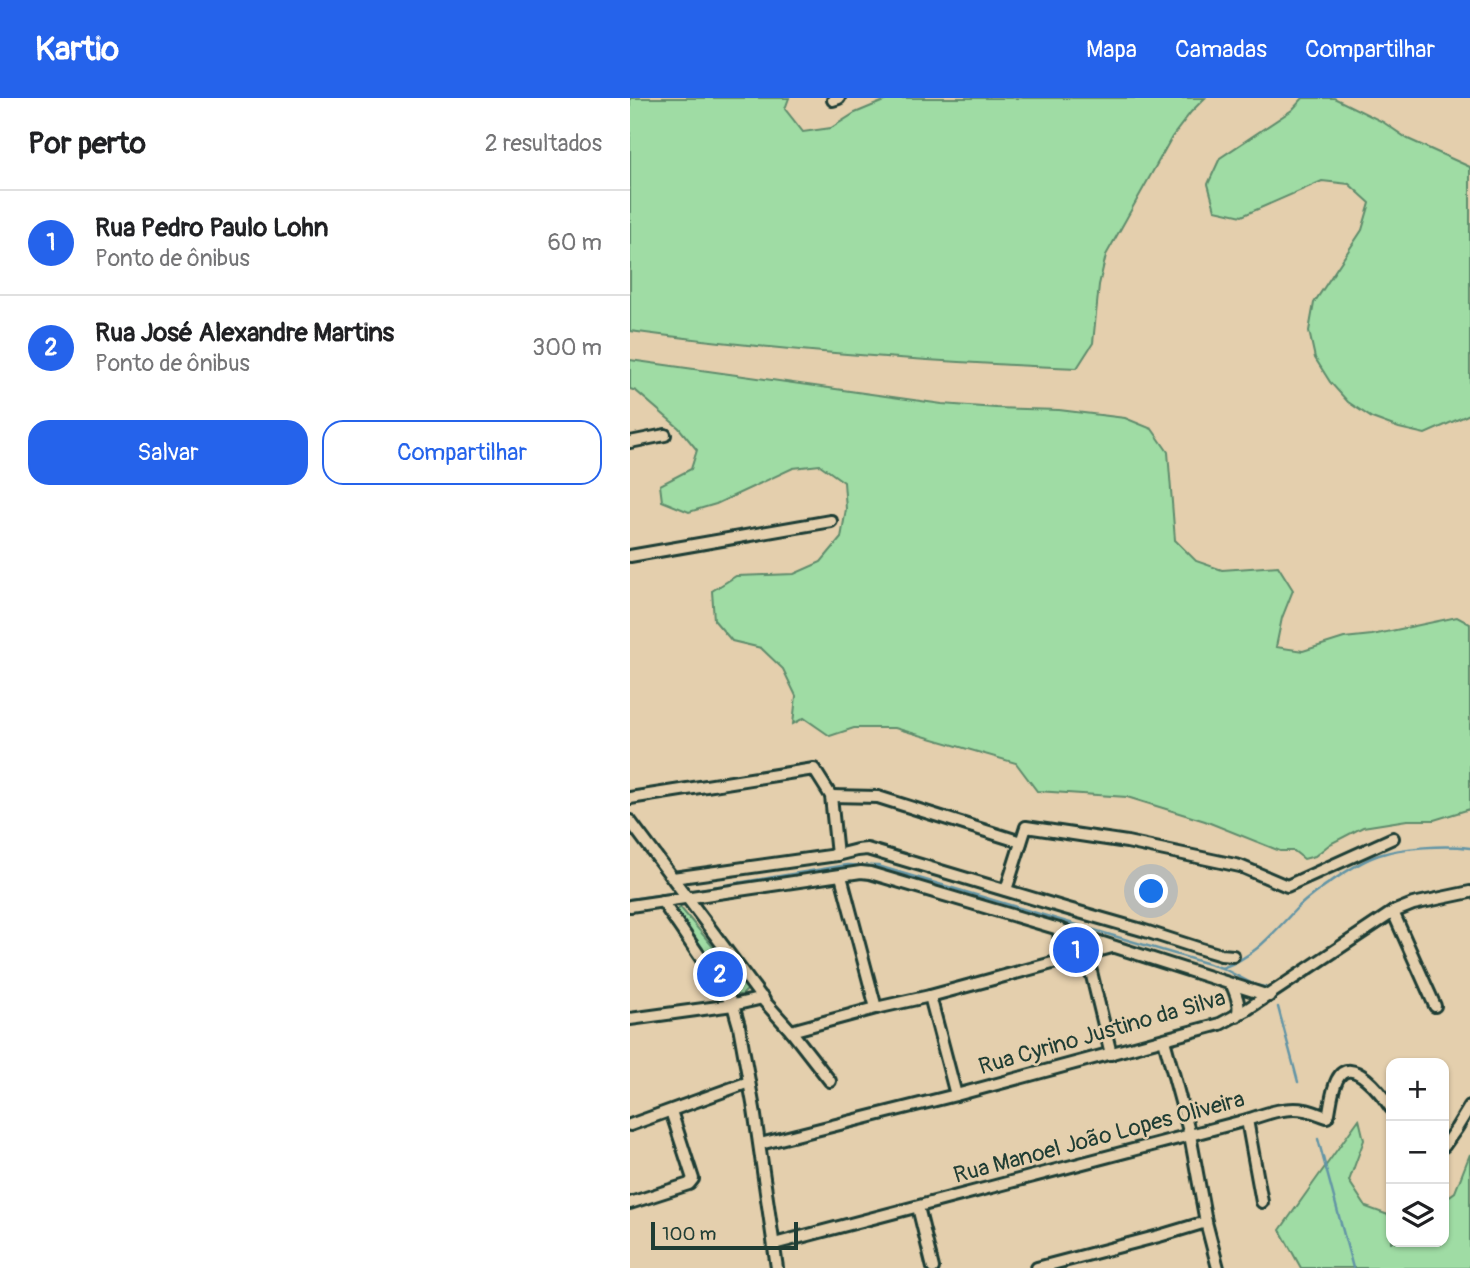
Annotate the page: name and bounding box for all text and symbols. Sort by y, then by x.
text: Kartio [35,29,119,70]
text: Mapa [1086,35,1137,64]
text: Camadas [1175,35,1267,64]
text: Compartilhar [1305,35,1435,64]
text: Por perto [28,125,146,162]
text: 2 resultados [485,129,602,158]
text: Rua Pedro Paulo Lohn [95,212,328,244]
text: 1 [47,228,56,257]
text: 60 m [547,228,602,257]
text: Ponto de ônibus [95,244,250,273]
text: Rua José Alexandre Martins [95,317,394,349]
text: 2 [45,333,57,362]
text: 300 m [532,333,602,362]
text: Ponto de ônibus [95,349,250,378]
button: Salvar [28,420,308,485]
button: Compartilhar [322,420,602,485]
your location [1134,874,1168,908]
pin: 1 [1053,924,1099,976]
pin: 2 [697,948,743,1000]
street label: Rua Cyrino Justino da Silva [975,983,1229,1081]
map controls [1386,1058,1449,1247]
button: + [1386,1058,1449,1121]
street label: Rua Manoel João Lopes Oliveira [950,1084,1248,1190]
button: − [1386,1121,1449,1184]
button: layers [1386,1184,1449,1247]
scale bar [651,1219,798,1251]
text: 100 m [662,1222,716,1246]

